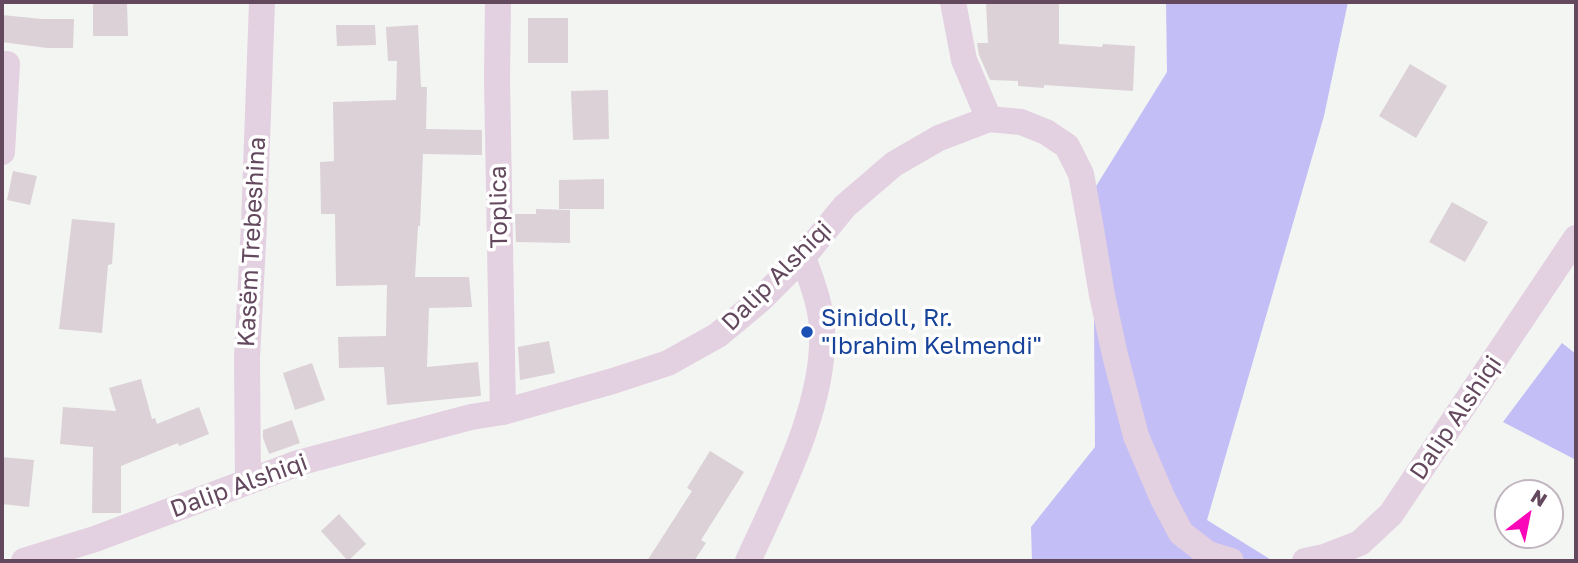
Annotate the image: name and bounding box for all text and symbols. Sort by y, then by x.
street label: Kasëm Trebeshina [232,136,272,348]
street label: Toplica [484,165,514,249]
street label: Dalip Alshiqi [716,215,838,337]
place label: Sinidoll, Rr. "Ibrahim Kelmendi" [821,304,1042,360]
marker: Sinidoll, Rr. "Ibrahim Kelmendi" [799,324,815,340]
street label: Dalip Alshiqi [1404,350,1508,486]
street label: Dalip Alshiqi [167,448,311,524]
north arrow [1494,479,1564,549]
text: N [1527,484,1552,511]

